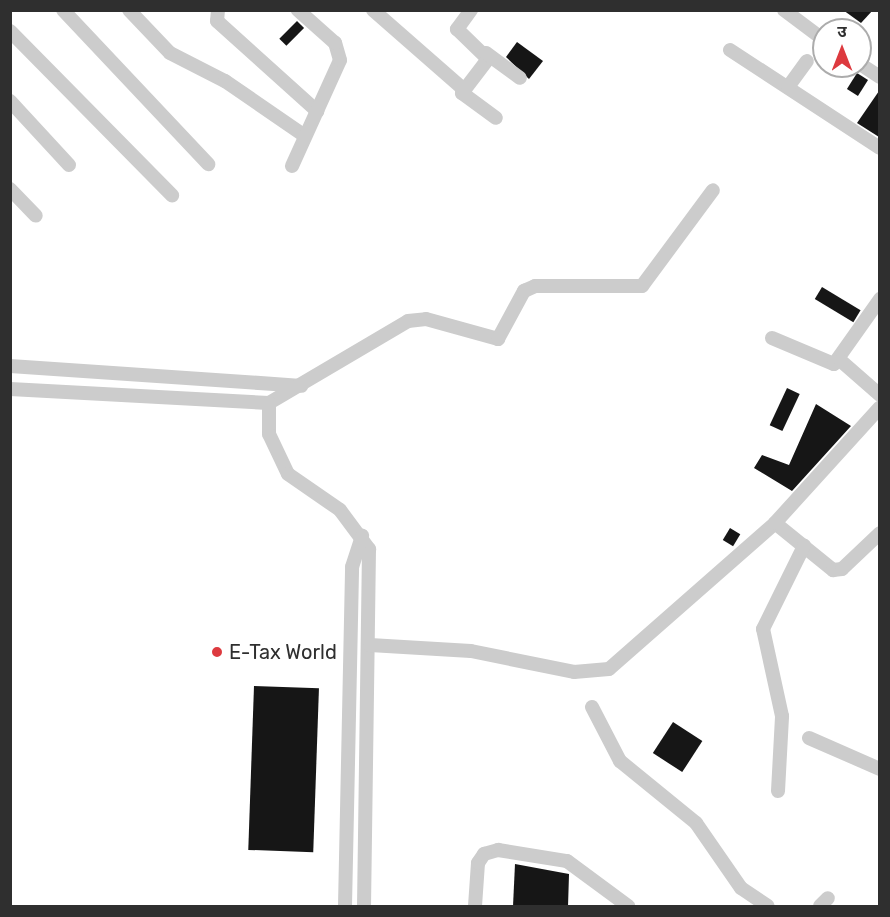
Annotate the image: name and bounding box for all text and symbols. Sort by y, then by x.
north arrow [812,18,872,78]
text: उ [837,22,847,41]
place label: E-Tax World [229,640,337,664]
marker: E-Tax World [210,645,224,659]

